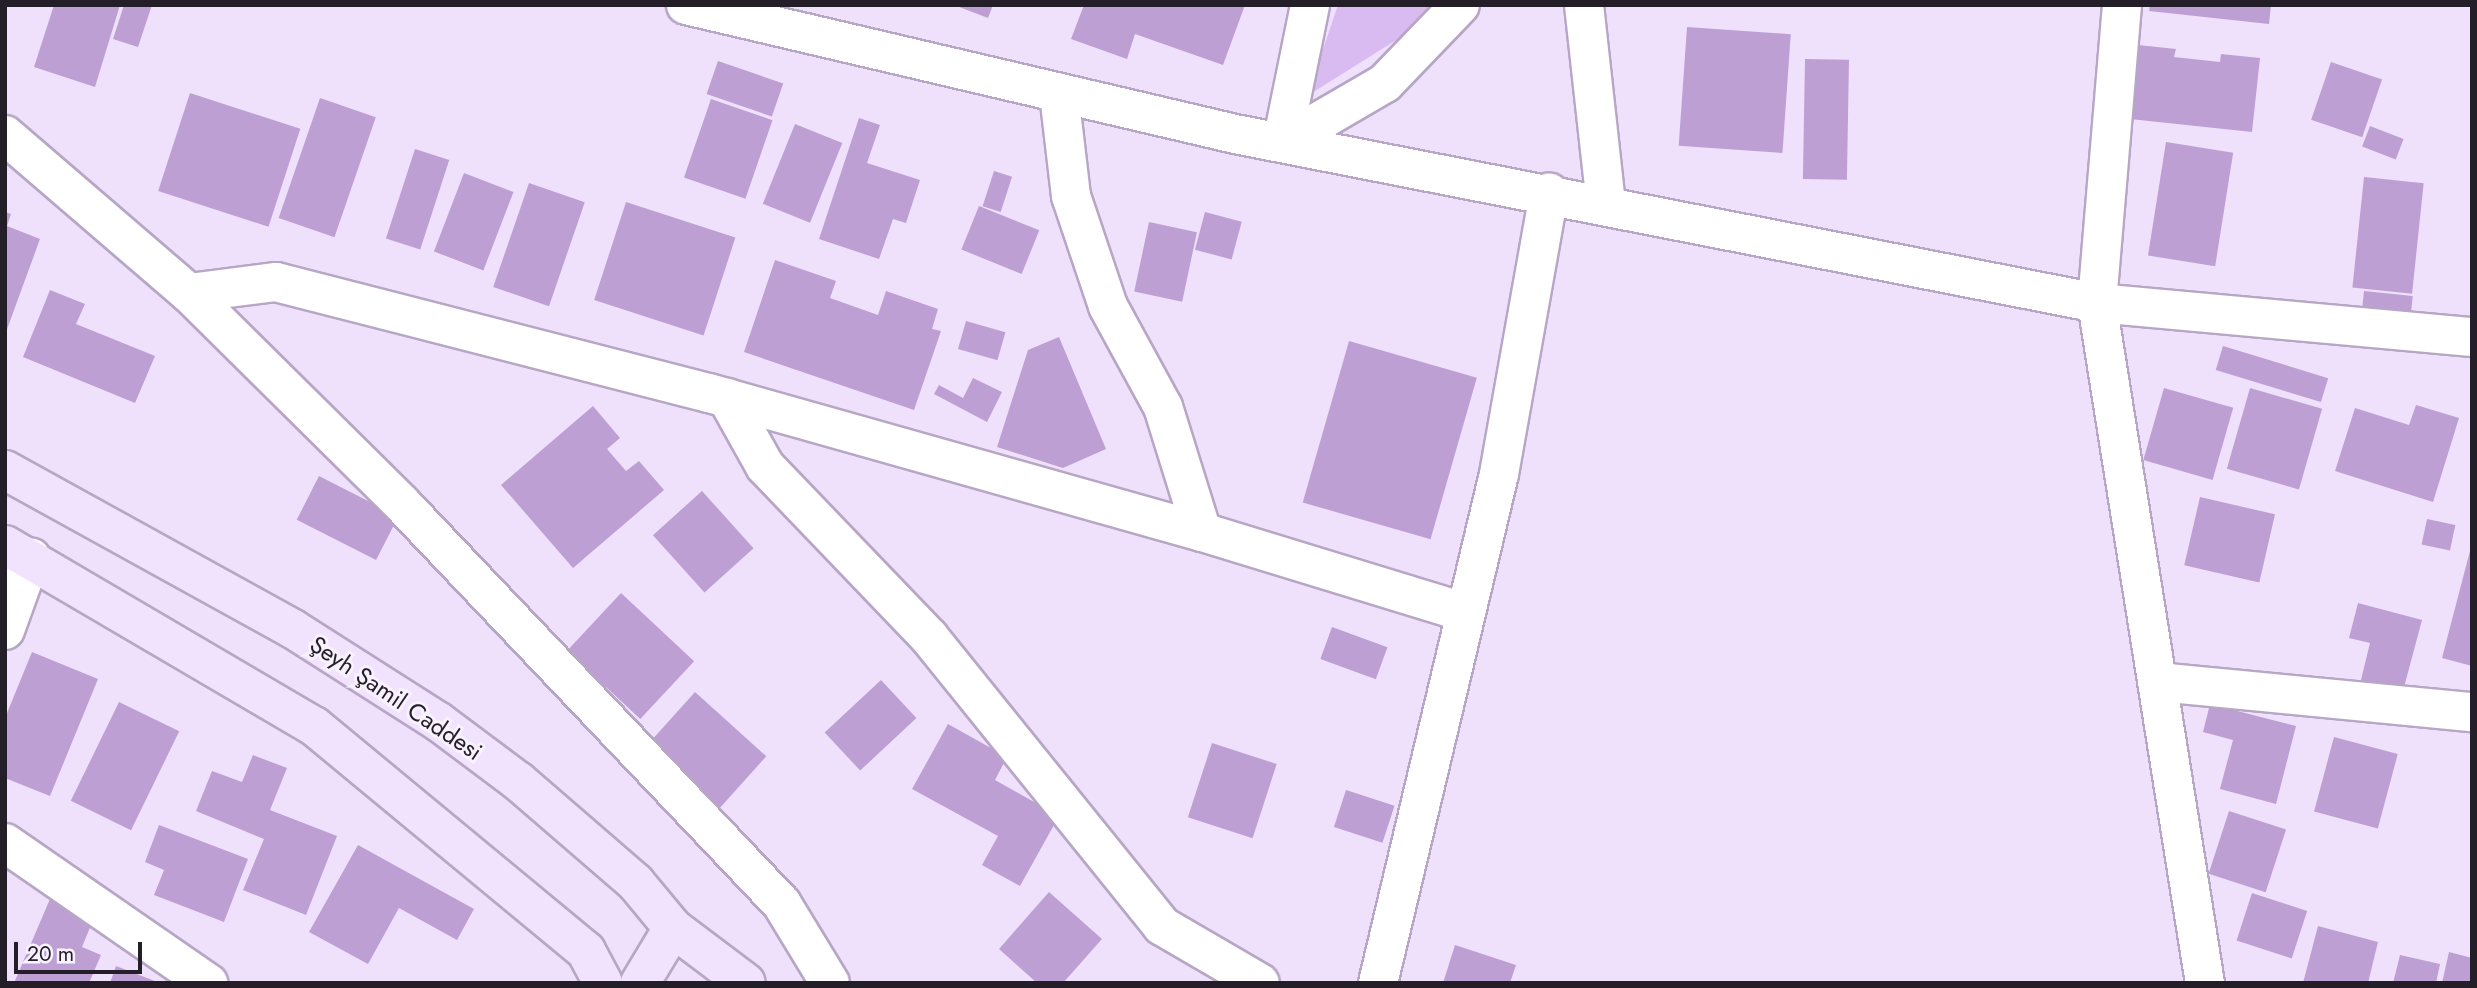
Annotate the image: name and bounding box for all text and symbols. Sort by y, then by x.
street label: Şeyh Şamil Caddesi [304,630,488,766]
scale bar [18,928,145,972]
text: 20 m [27,939,74,969]

